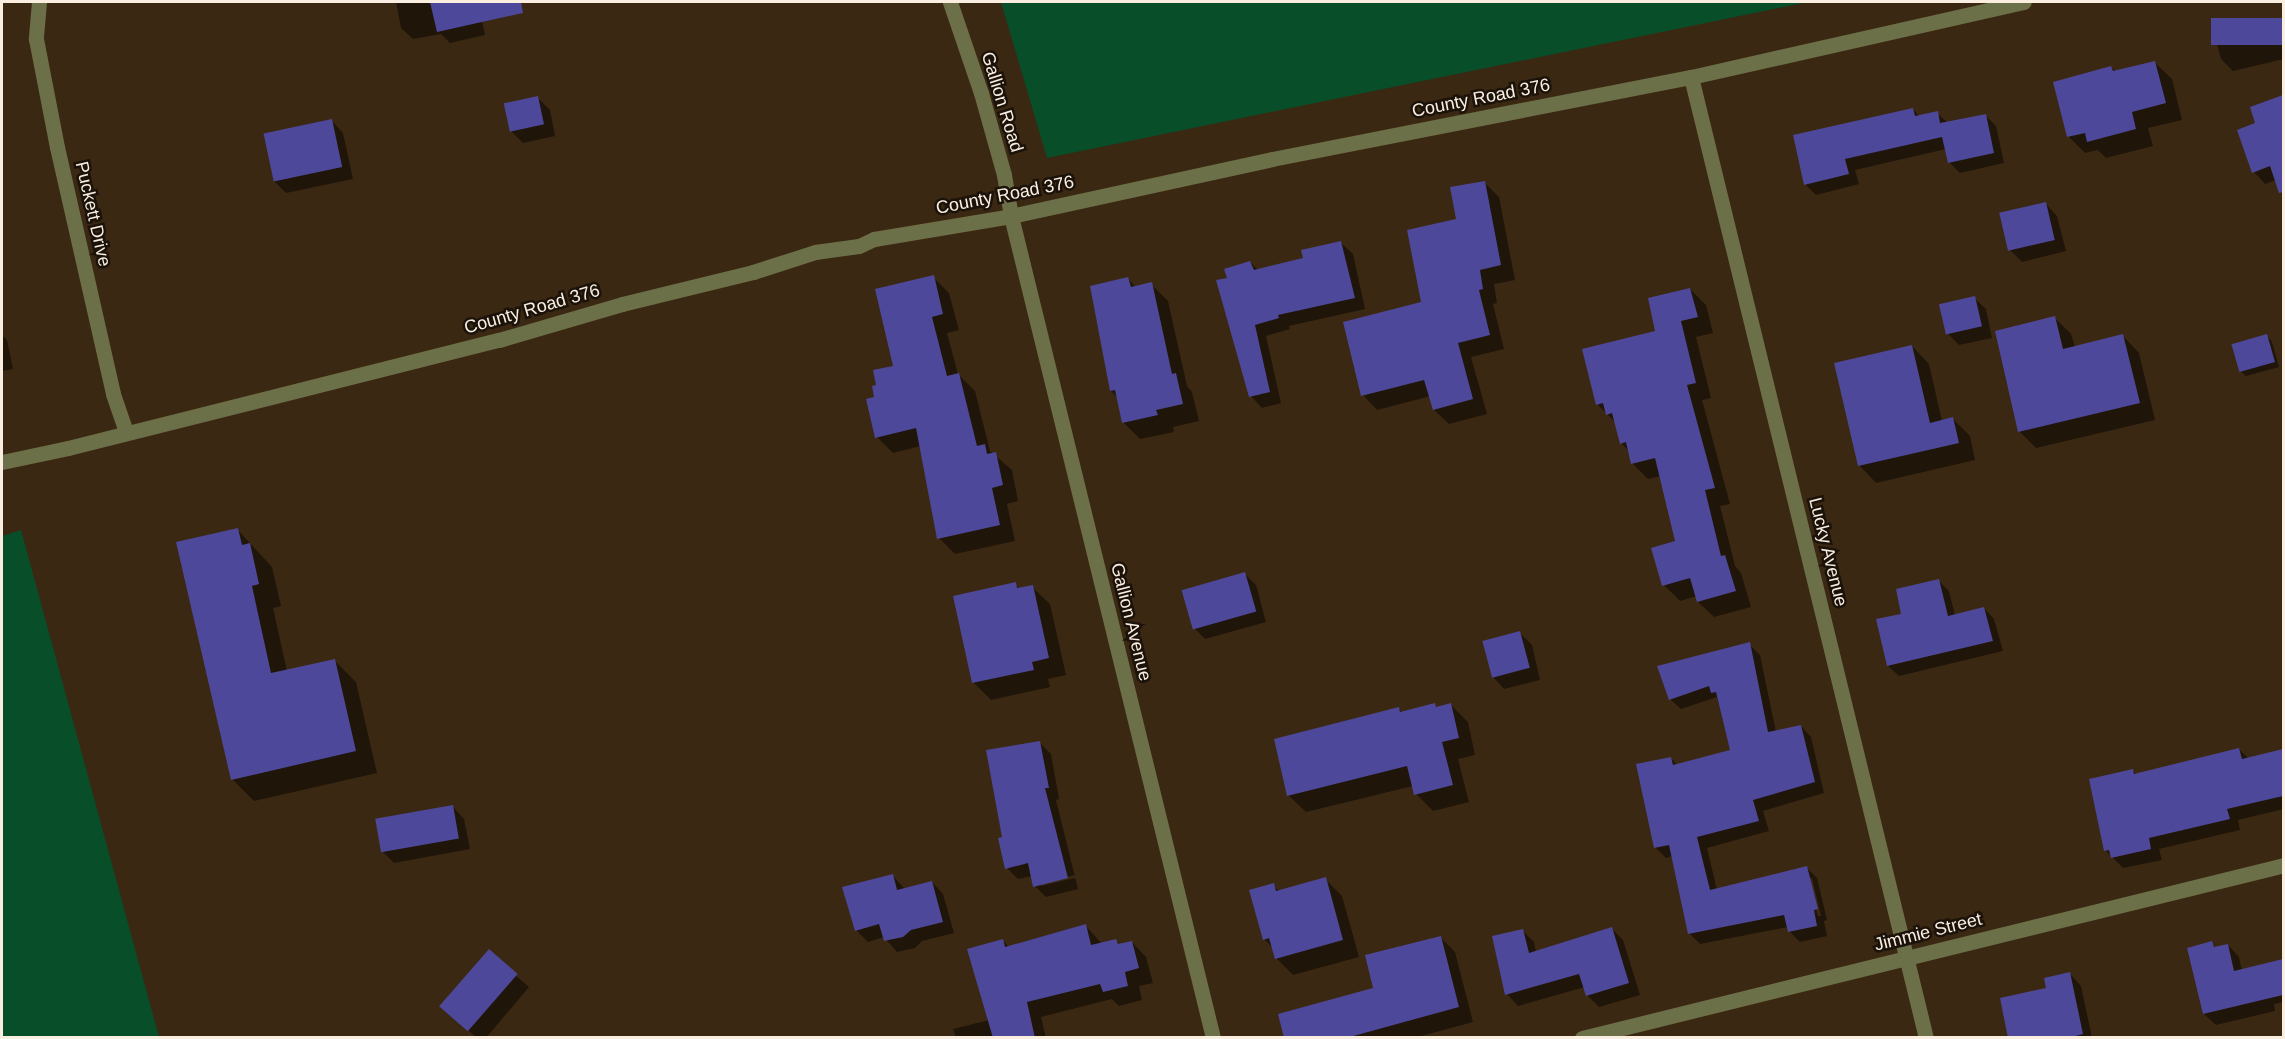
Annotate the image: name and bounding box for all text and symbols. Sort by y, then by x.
street label: Gallion Road [976,49,1028,155]
street label: County Road 376 [1410,74,1552,122]
street label: Puckett Drive [70,159,116,269]
street label: County Road 376 [934,171,1076,219]
street label: County Road 376 [462,279,602,339]
street label: Lucky Avenue [1804,495,1852,609]
street label: Gallion Avenue [1106,560,1156,684]
street label: Jimmie Street [1872,908,1984,956]

